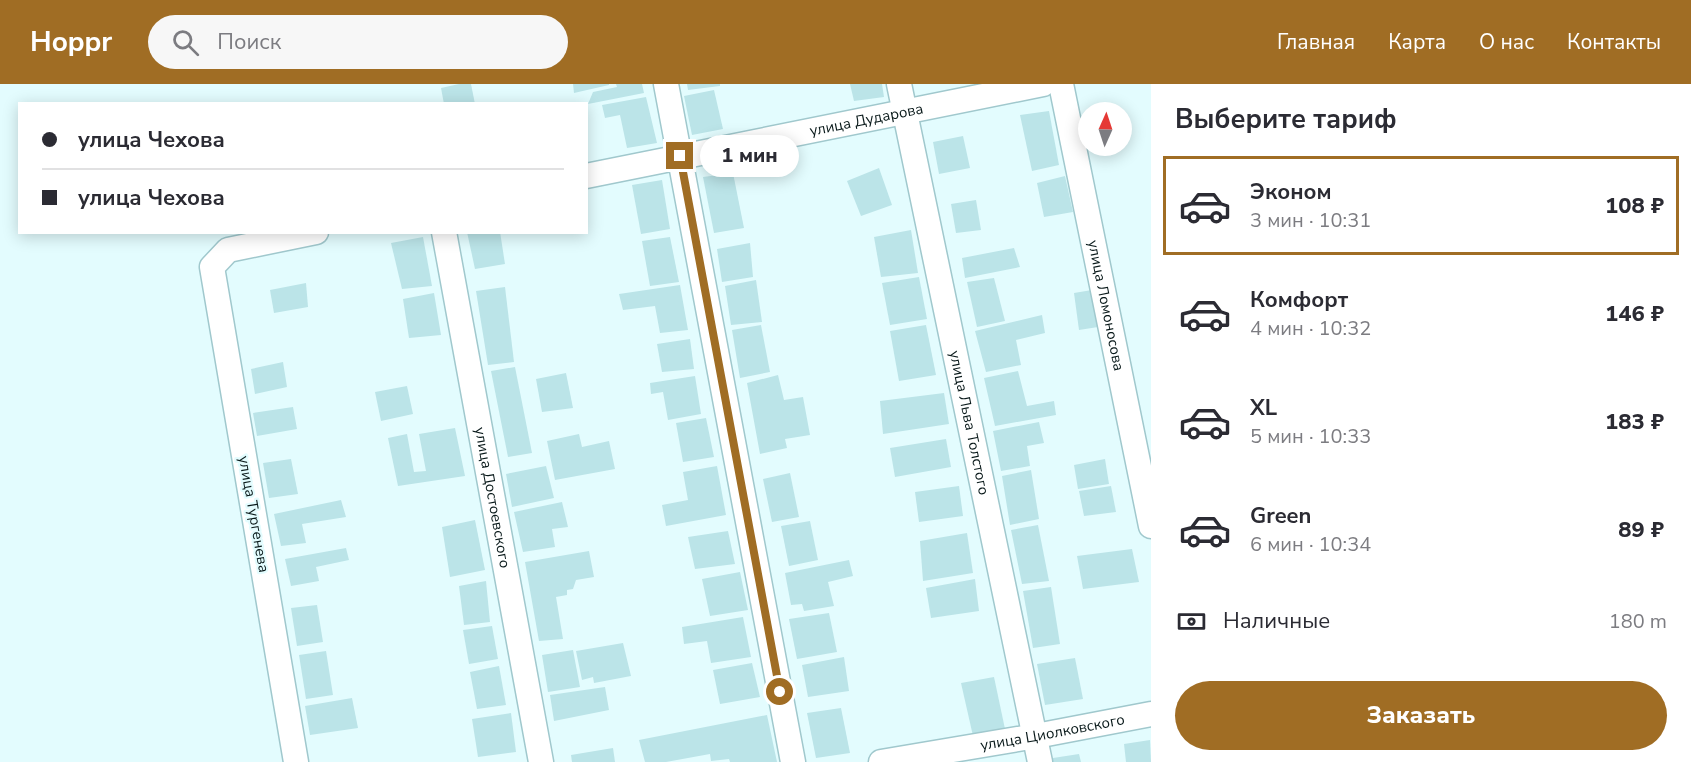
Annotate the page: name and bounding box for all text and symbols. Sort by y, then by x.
search box [148,15,568,69]
text: Hoppr [30,23,112,61]
icon: search [169,26,202,59]
text: Поиск [217,27,281,57]
text: Главная [1277,28,1355,56]
text: Карта [1388,28,1446,56]
text: О нас [1479,28,1534,56]
text: Контакты [1567,28,1661,56]
street label: улица Дударова [808,98,925,141]
text: Выберите тариф [1175,101,1397,138]
north arrow [1078,102,1132,156]
map controls [1078,102,1132,156]
text: улица Чехова [78,125,225,155]
callout: 1 мин [701,135,800,177]
route end [666,142,693,169]
text: 1 мин [721,142,778,169]
text: Эконом [1250,177,1332,207]
icon: car [1178,179,1232,233]
text: улица Чехова [78,183,225,213]
text: 108 ₽ [1605,191,1664,221]
text: 3 мин · 10:31 [1250,207,1371,234]
street label: улица Ломоносова [1083,238,1129,373]
text: Комфорт [1250,285,1348,315]
icon: car [1178,287,1232,341]
text: 146 ₽ [1605,299,1664,329]
text: 4 мин · 10:32 [1250,315,1371,342]
street label: улица Льва Толстого [945,349,994,497]
text: XL [1250,393,1277,423]
icon: car [1178,395,1232,449]
text: 183 ₽ [1605,407,1664,437]
text: 5 мин · 10:33 [1250,423,1371,450]
street label: улица Достоевского [470,425,515,570]
street label: улица Тургенева [234,454,274,574]
text: Green [1250,501,1311,531]
icon: car [1178,503,1232,557]
text: 89 ₽ [1618,515,1664,545]
text: 6 мин · 10:34 [1250,531,1371,558]
icon: cash [1175,605,1208,638]
text: Наличные [1223,606,1330,636]
text: 180 m [1609,608,1667,635]
route start [766,678,793,705]
button: Заказать [1175,681,1667,750]
street label: улица Циолковского [979,709,1126,755]

